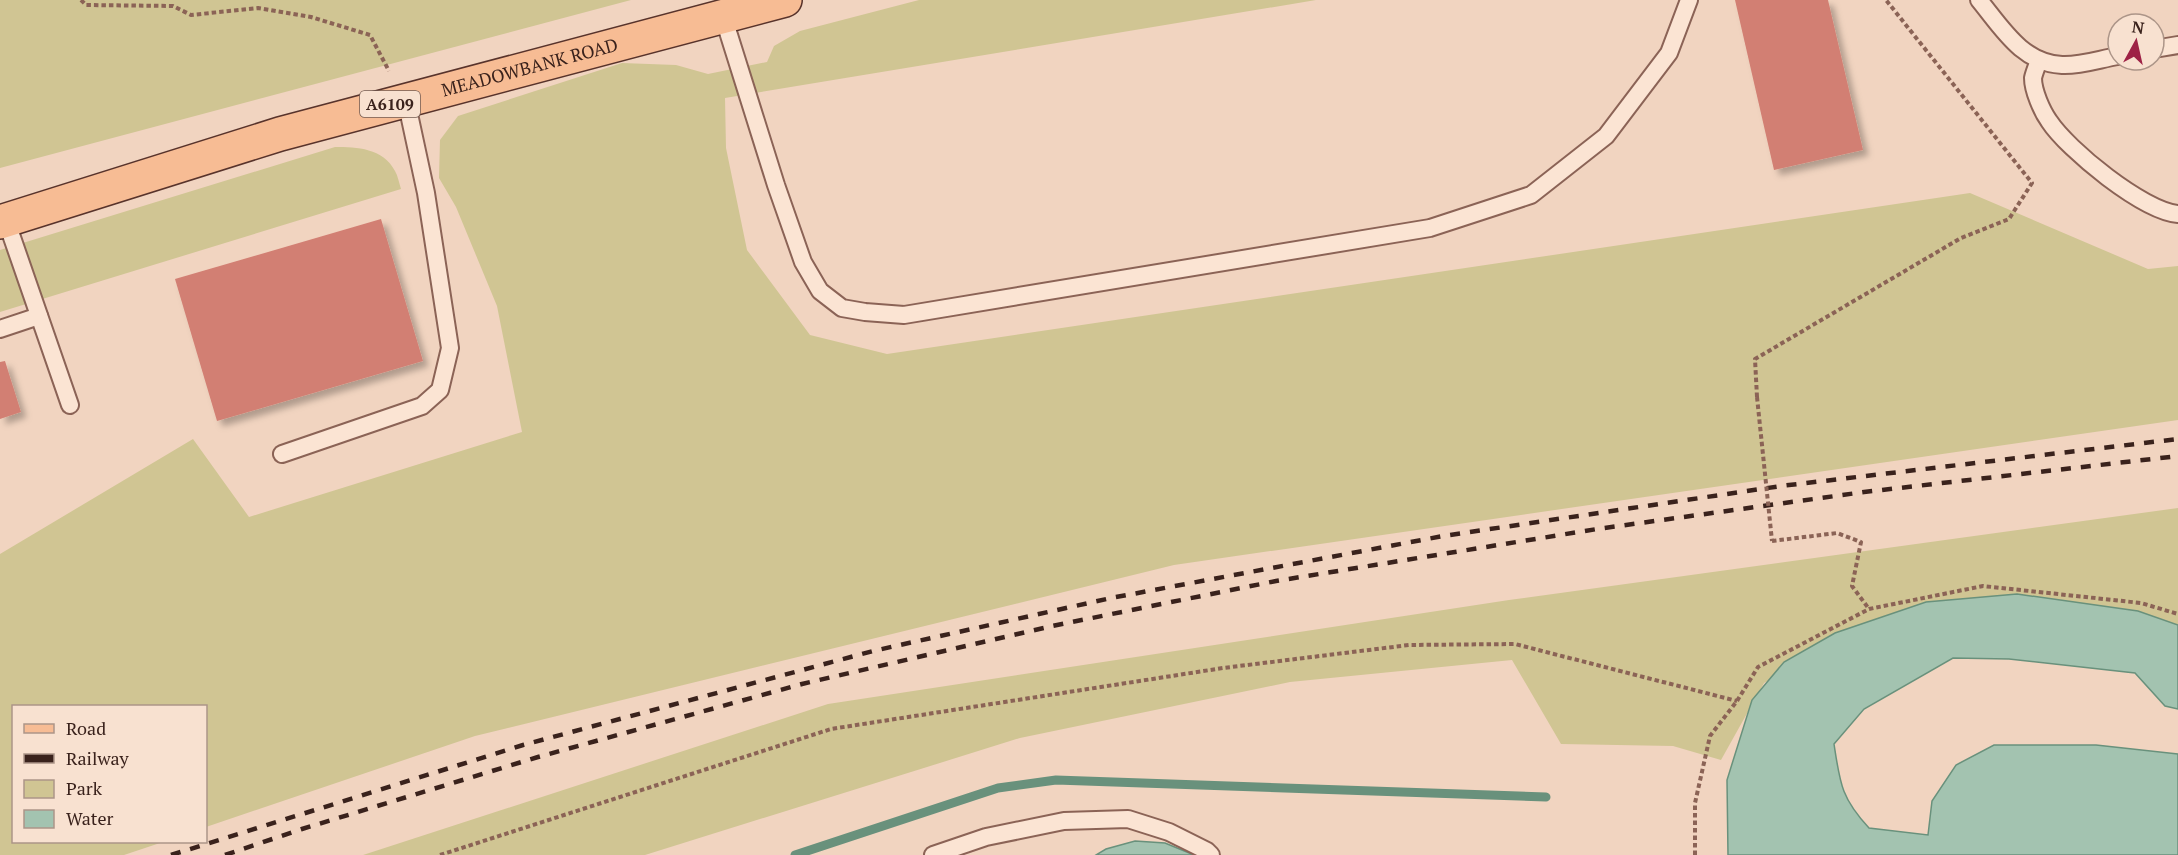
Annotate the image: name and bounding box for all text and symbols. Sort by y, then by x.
north arrow [2106,12,2166,72]
text: N [2131,15,2146,39]
street label: MEADOWBANK ROAD [439,32,620,102]
road number: A6109 [360,91,420,117]
legend [12,705,207,843]
text: Road [66,716,106,740]
text: Railway [66,746,130,770]
text: Park [66,776,103,800]
text: Water [66,806,113,830]

